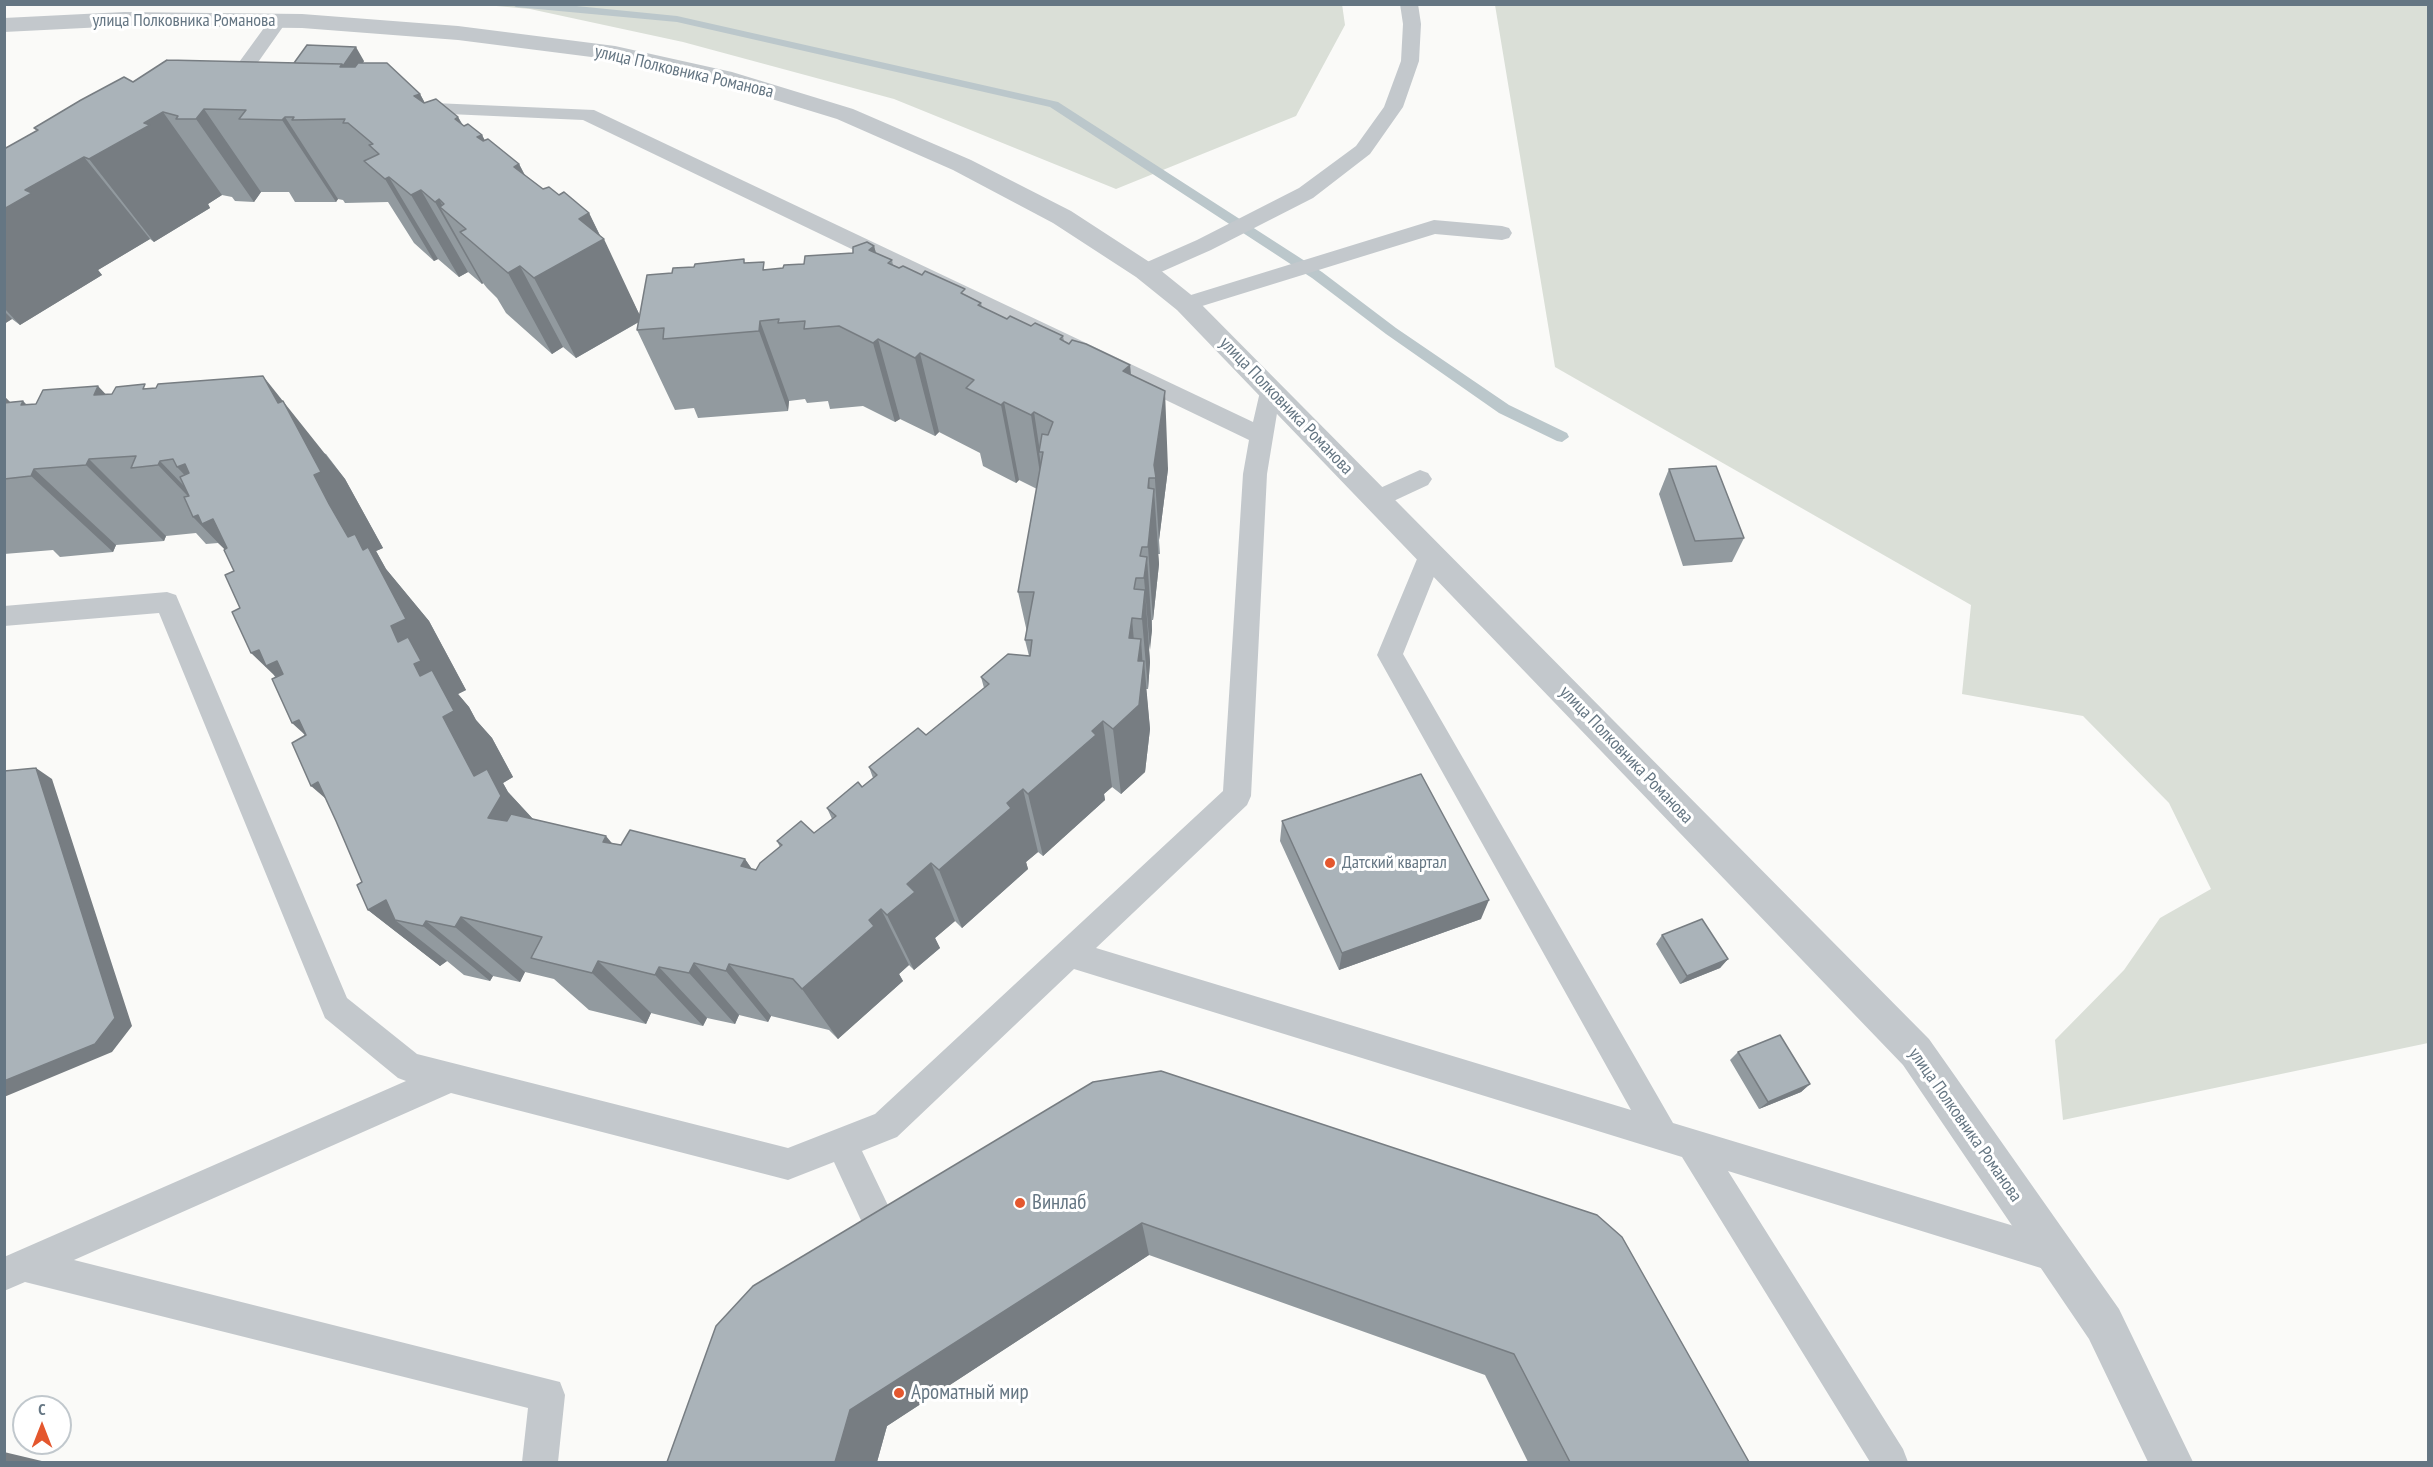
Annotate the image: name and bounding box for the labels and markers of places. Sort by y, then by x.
place label: Датский квартал [1342,852,1447,874]
marker: Датский квартал [1323,856,1337,870]
place label: Винлаб [1032,1190,1086,1216]
marker: Винлаб [1013,1196,1027,1210]
place label: Ароматный мир [911,1380,1029,1406]
marker: Ароматный мир [892,1386,906,1400]

